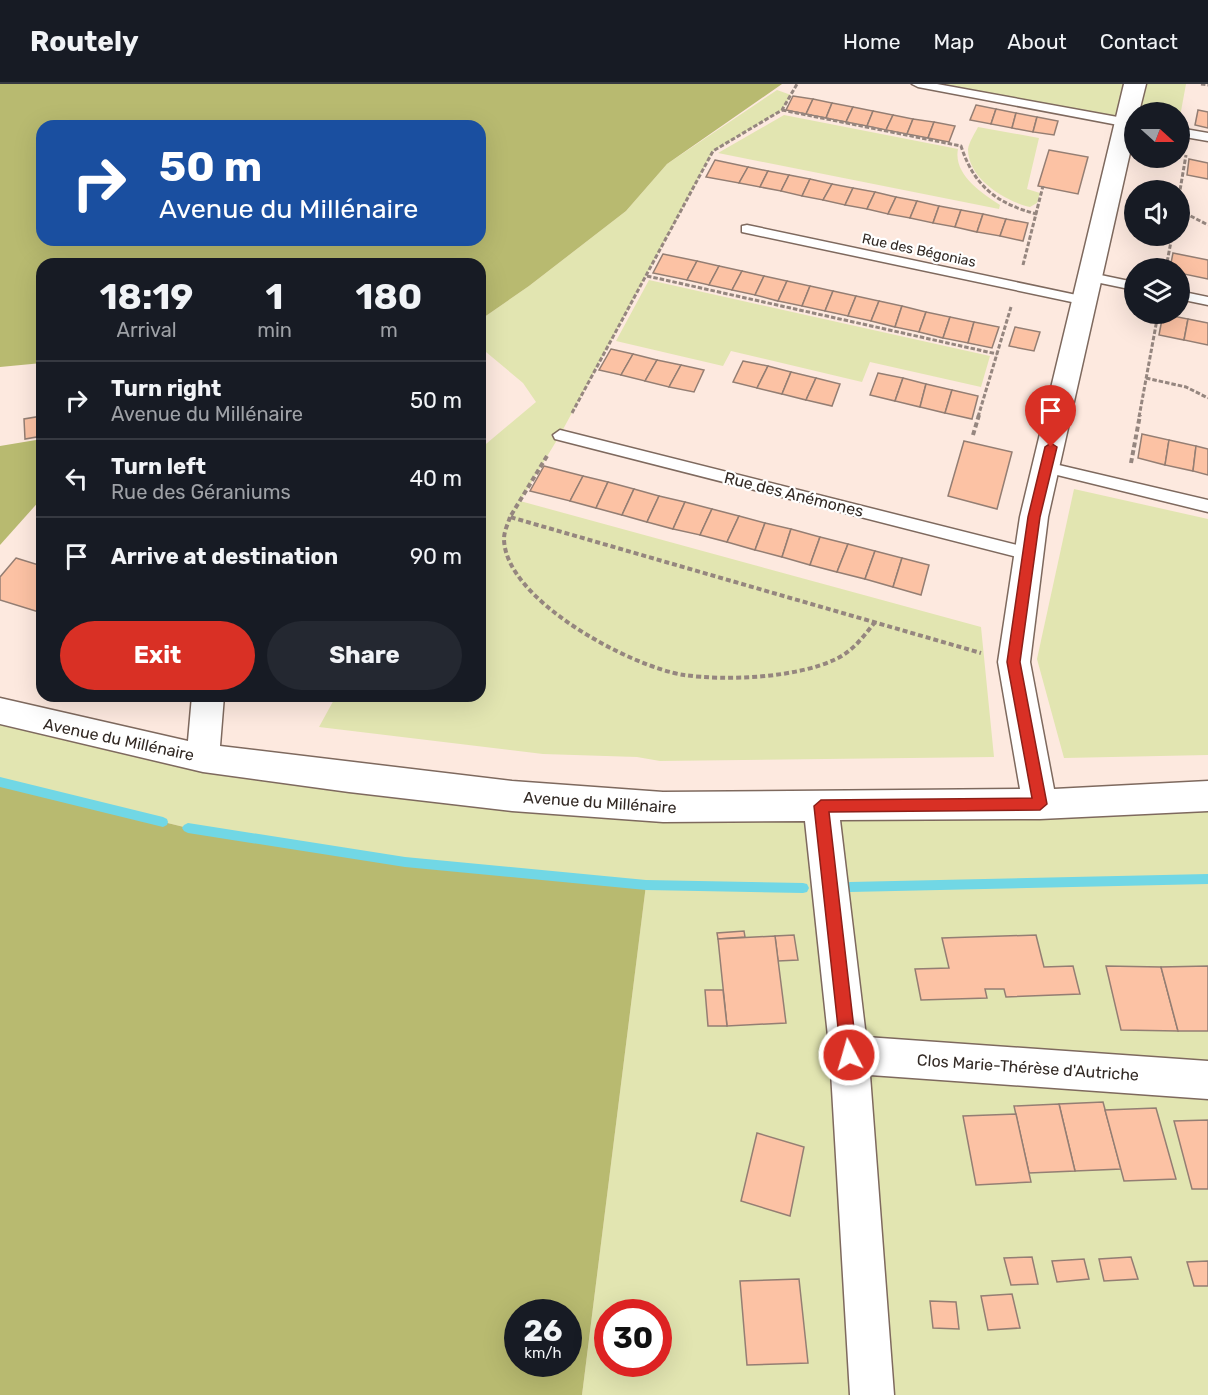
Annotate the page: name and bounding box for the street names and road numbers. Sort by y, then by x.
street label: Rue des Bégonias [860,230,977,271]
street label: Rue des Anémones [722,468,865,521]
street label: Avenue du Millénaire [42,714,196,765]
street label: Avenue du Millénaire [523,788,677,817]
street label: Clos Marie-Thérèse d'Autriche [916,1050,1140,1085]

